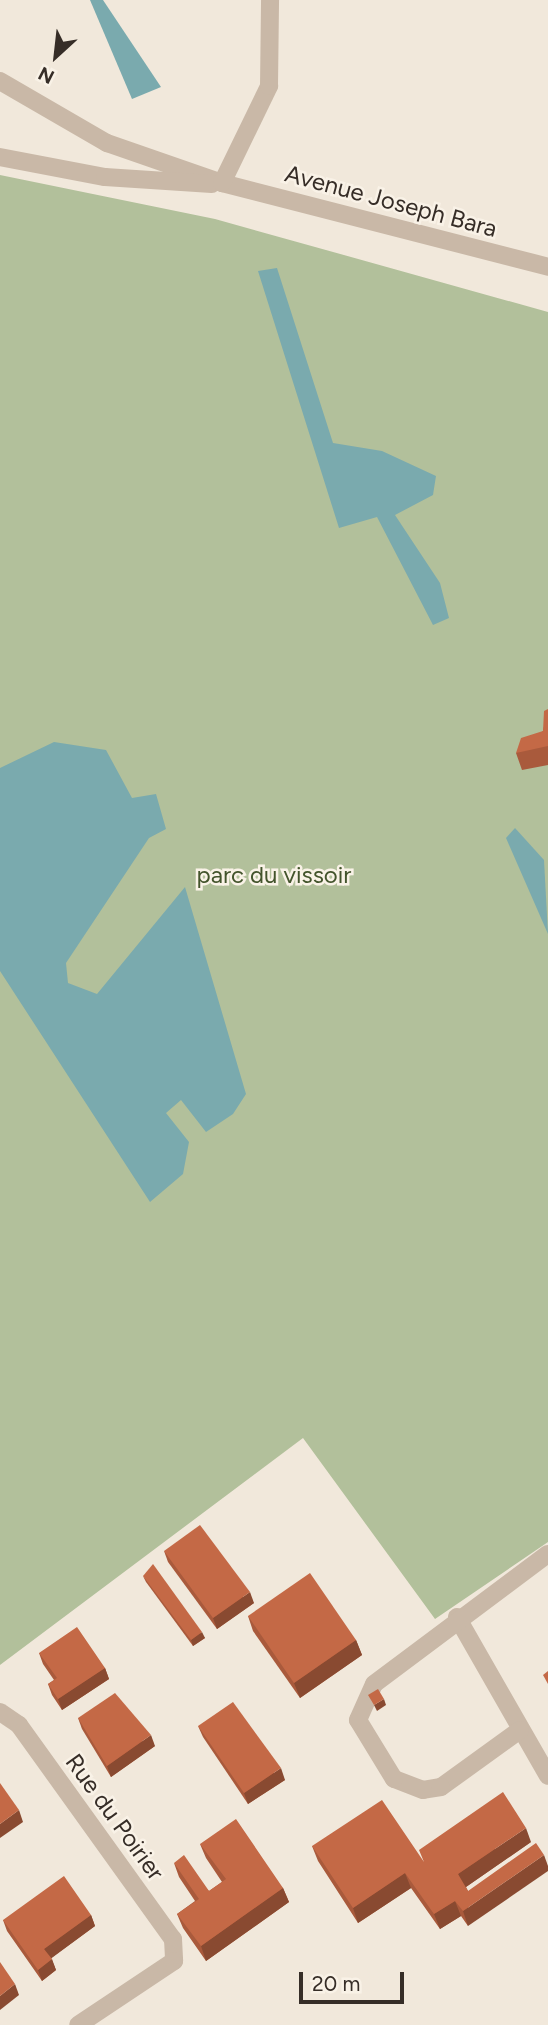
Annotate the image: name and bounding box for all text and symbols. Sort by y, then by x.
north arrow [21,21,91,91]
text: N [34,62,58,89]
street label: Avenue Joseph Bara [282,159,500,243]
park label: parc du vissoir [197,861,351,889]
street label: Rue du Poirier [60,1748,170,1886]
scale bar [303,1958,408,2002]
text: 20 m [312,1971,360,1996]

